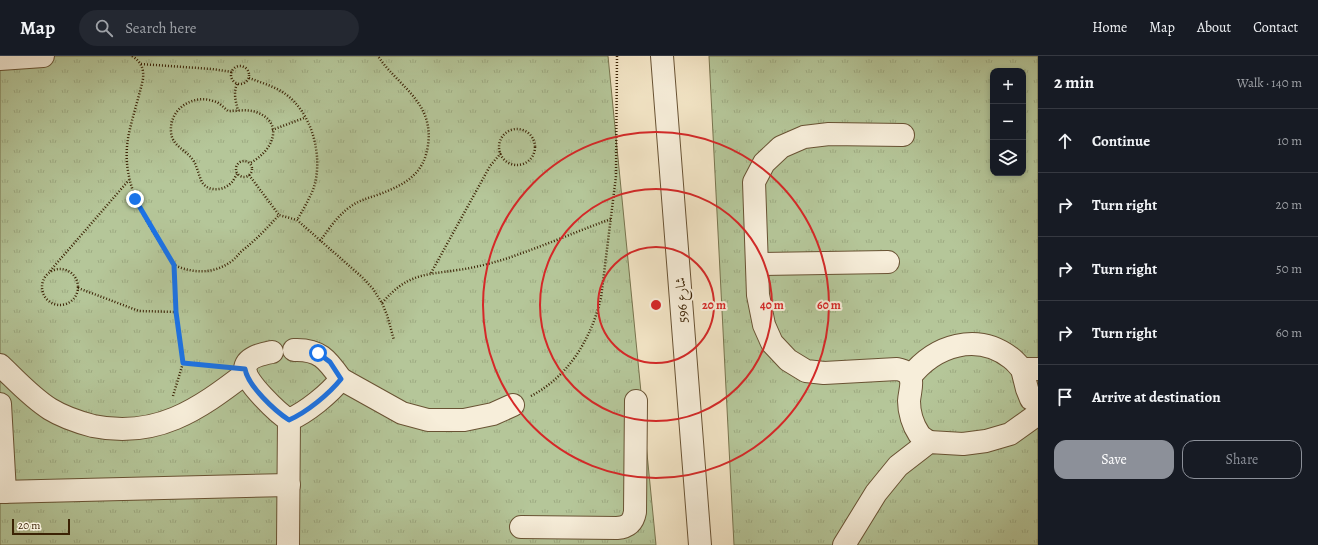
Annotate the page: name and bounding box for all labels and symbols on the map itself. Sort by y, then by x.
route end [126,190,144,208]
street label: شارع 596 [670,276,695,324]
text: 20 m [702,297,726,313]
text: 40 m [760,297,784,313]
text: 60 m [817,297,841,313]
centre of rings [649,298,663,312]
route start [309,344,327,362]
scale bar [12,517,70,536]

